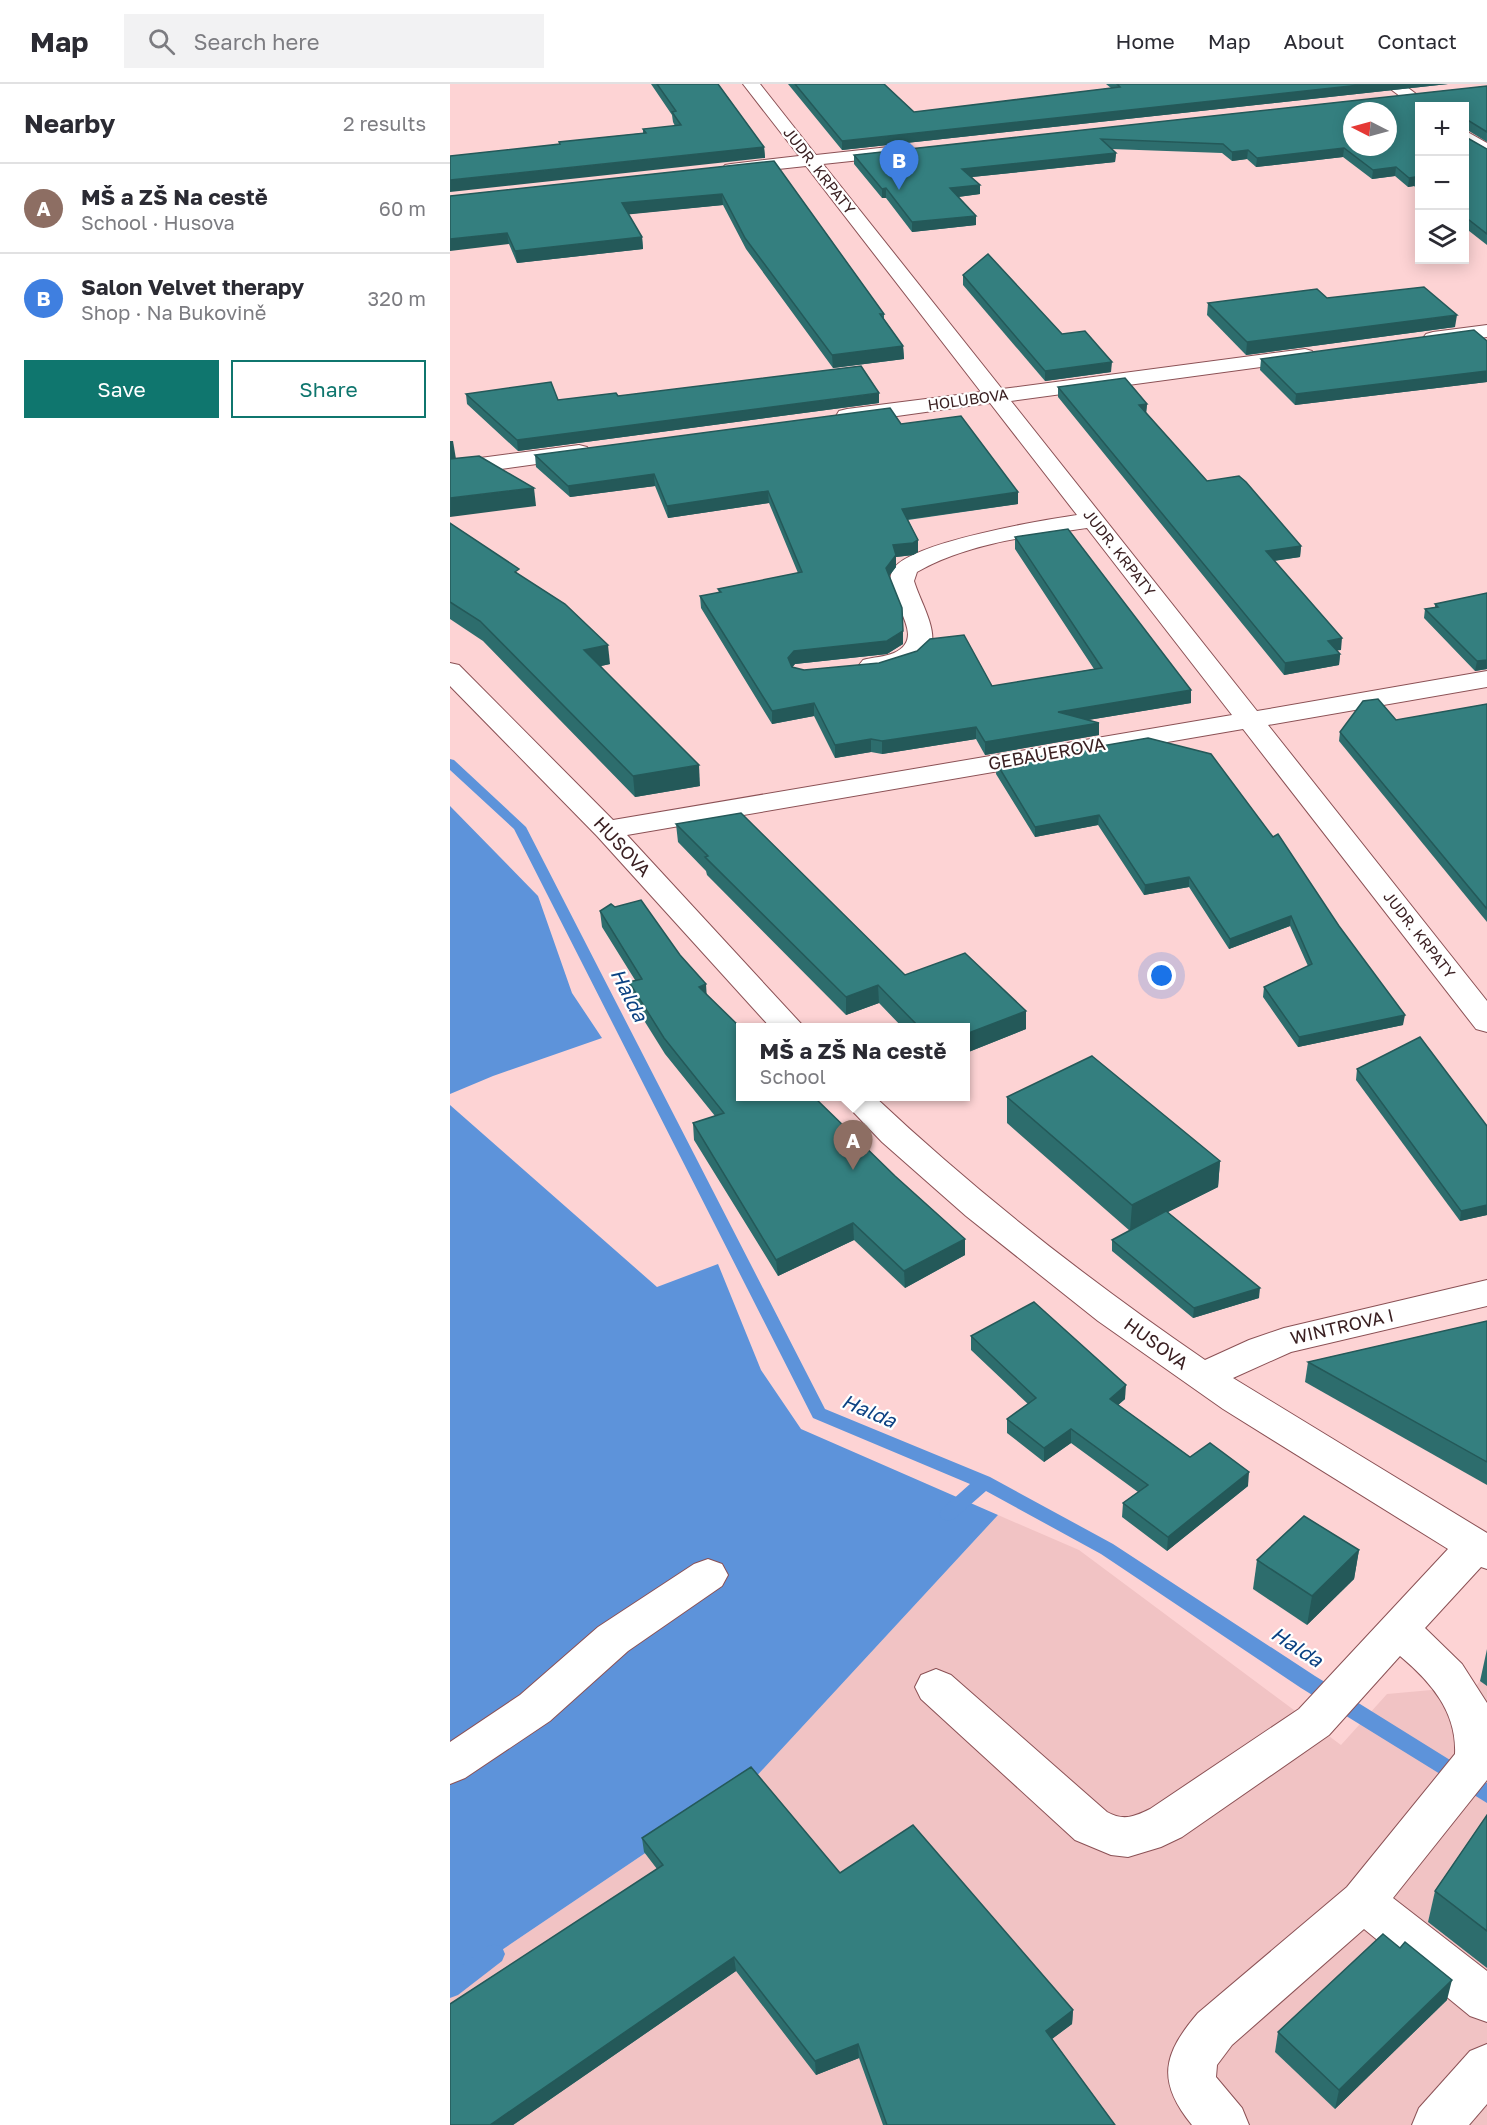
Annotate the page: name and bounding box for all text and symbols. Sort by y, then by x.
search box [124,14,544,68]
text: Map [30,25,88,58]
icon: search [145,25,178,58]
text: Search here [193,28,319,55]
text: Home [1115,28,1175,54]
text: Map [1208,28,1251,54]
text: About [1284,28,1344,54]
text: Contact [1377,28,1457,54]
north arrow [1343,102,1397,156]
map controls [1415,102,1469,264]
button: + [1415,102,1469,156]
text: Nearby [24,108,115,139]
text: 2 results [343,111,426,135]
street label: JUDR. KRPATY [780,123,860,218]
pin: B [880,141,918,190]
button: − [1415,156,1469,210]
text: MŠ a ZŠ Na cestě [81,183,268,210]
text: A [36,196,51,220]
text: 60 m [379,196,426,220]
text: School · Husova [81,210,235,234]
button: layers [1415,210,1469,264]
text: Salon Velvet therapy [81,273,304,300]
text: B [36,286,51,310]
text: 320 m [368,286,426,310]
text: Shop · Na Bukovině [81,300,266,324]
button: Save [24,360,219,418]
button: Share [231,360,426,418]
street label: HOLUBOVA [926,384,1009,414]
street label: JUDR. KRPATY [1080,505,1160,600]
street label: GEBAUEROVA [986,732,1107,774]
street label: HUSOVA [590,812,656,881]
street label: JUDR. KRPATY [1380,887,1460,982]
your location [1147,961,1176,990]
water label: Halda [606,964,654,1026]
popup [736,1023,970,1101]
text: MŠ a ZŠ Na cestě [760,1037,946,1064]
text: School [760,1064,826,1088]
pin: A [834,1120,872,1170]
street label: WINTROVA I [1288,1303,1396,1349]
street label: HUSOVA [1120,1313,1193,1374]
water label: Halda [839,1388,901,1432]
water label: Halda [1267,1621,1328,1672]

